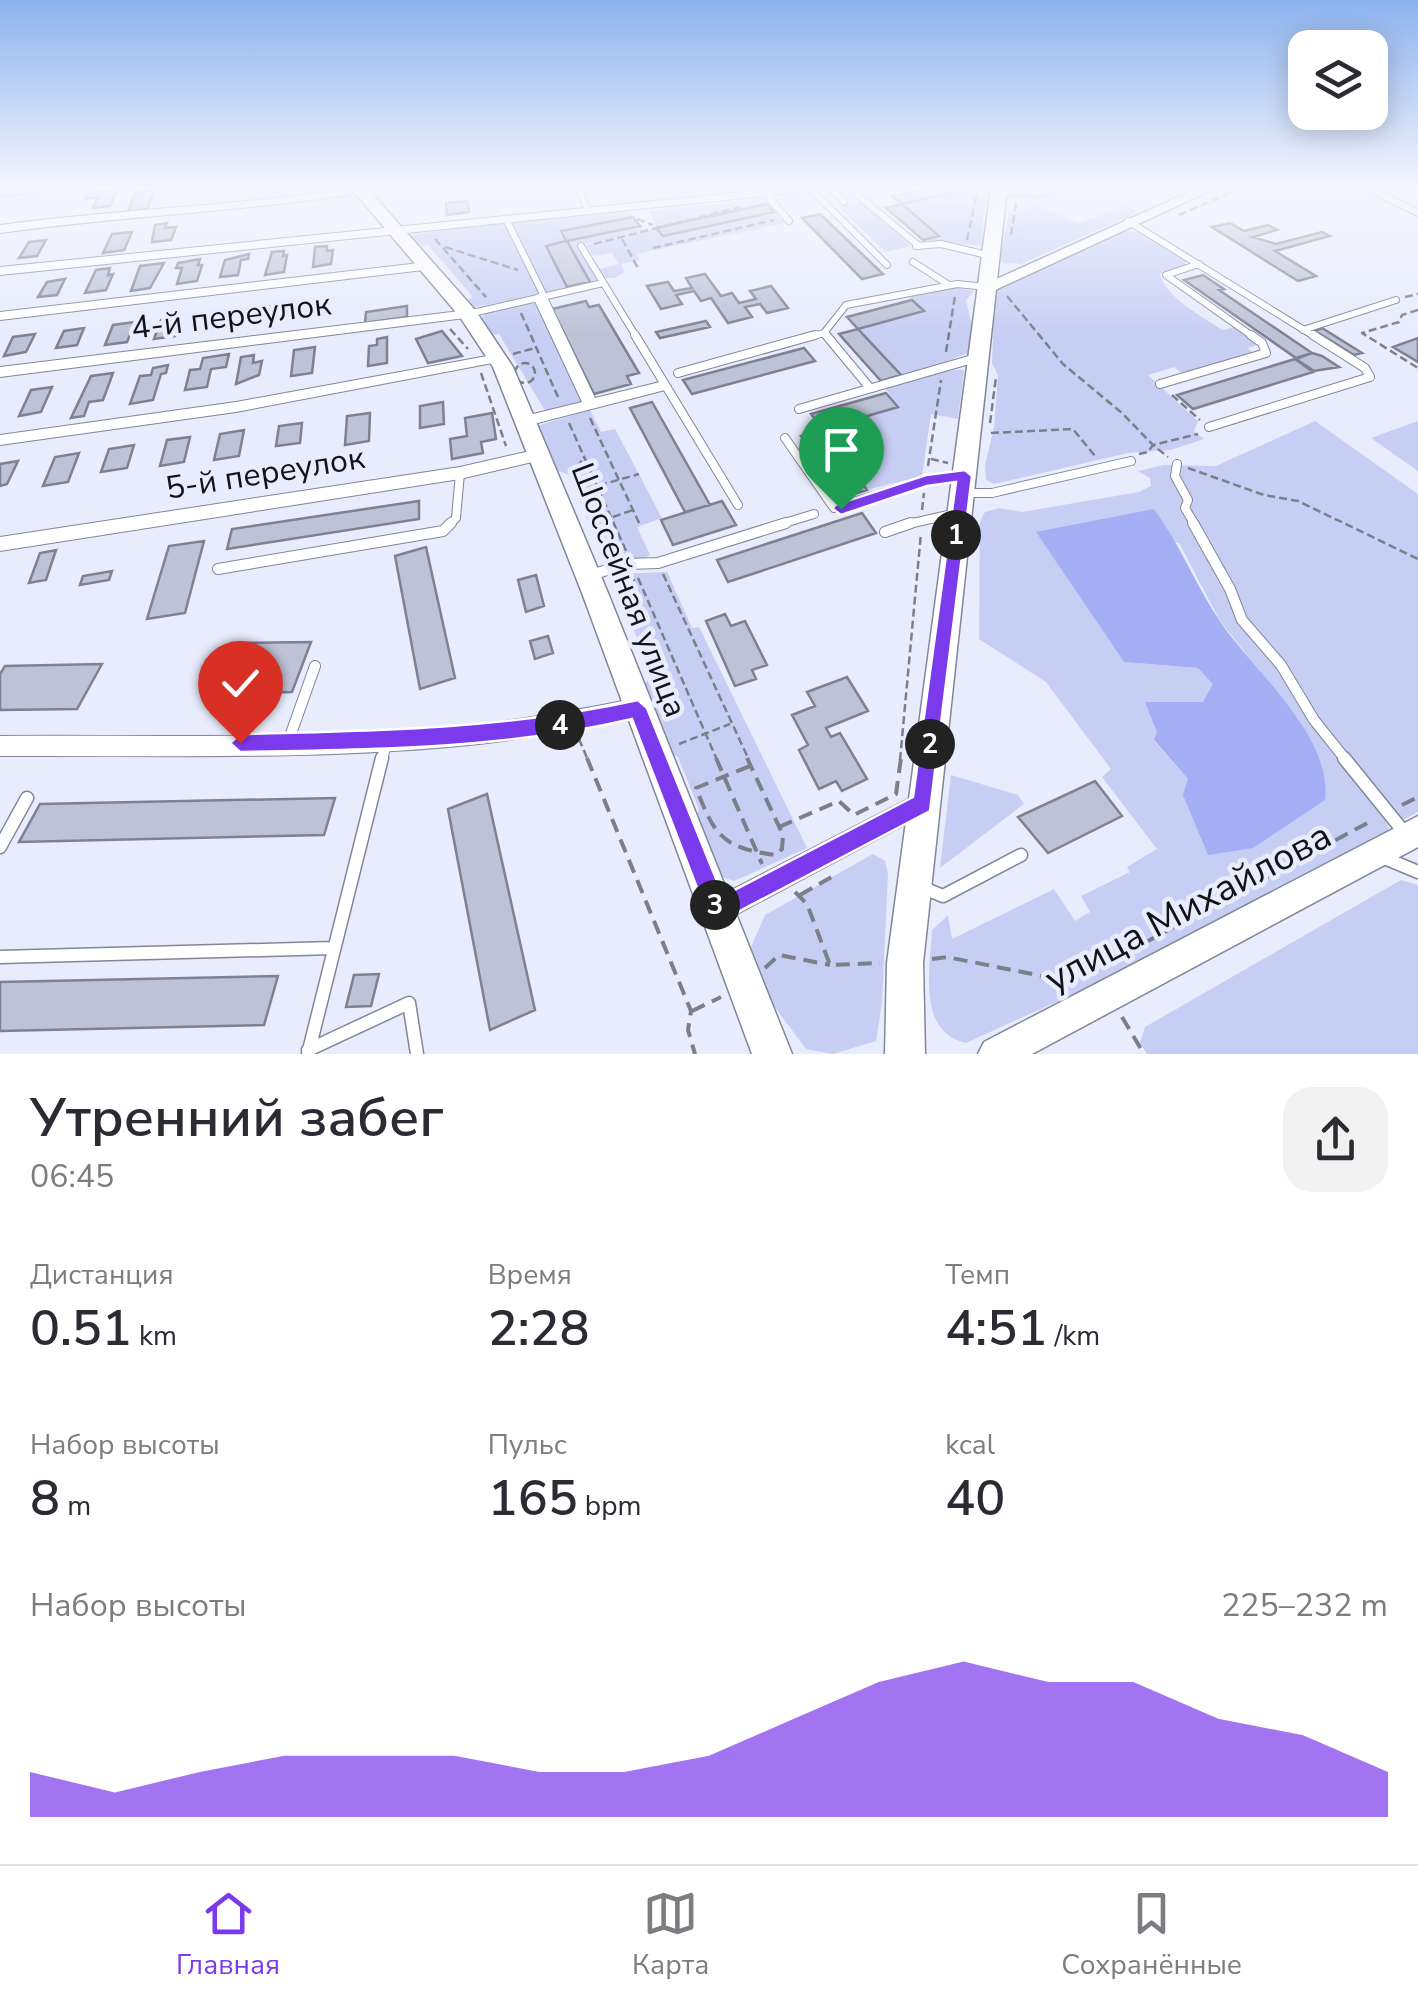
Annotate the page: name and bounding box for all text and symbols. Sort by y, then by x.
map controls [1288,30,1388,130]
button: layers [1288,30,1388,130]
street label: 4-й переулок [129,282,334,350]
pin [799,407,884,510]
icon: arrive [814,422,869,477]
street label: 5-й переулок [162,436,368,510]
street label: Шоссейная улица [561,457,697,723]
pin: 1 [931,510,981,560]
text: 1 [948,516,964,554]
pin [198,641,283,744]
icon: check [213,656,268,711]
pin: 4 [535,700,585,750]
text: 4 [552,706,568,744]
pin: 2 [905,719,955,769]
text: 2 [922,725,938,763]
street label: улица Михайлова [1036,810,1340,1004]
pin: 3 [690,880,740,930]
text: 3 [707,886,723,924]
text: Утренний забег [30,1080,444,1155]
button: share [1283,1087,1388,1192]
text: 06:45 [30,1155,114,1198]
text: Дистанция [30,1256,174,1294]
text: Время [488,1256,572,1294]
text: Темп [945,1256,1010,1294]
text: 0.51 [30,1294,132,1363]
text: 2:28 [488,1294,590,1363]
text: 4:51 [945,1294,1047,1363]
text: km [132,1317,177,1355]
text: /km [1047,1317,1100,1355]
text: Набор высоты [30,1426,220,1464]
text: Пульс [488,1426,567,1464]
text: kcal [945,1426,995,1464]
text: 8 [30,1464,60,1533]
text: 165 [488,1464,578,1533]
text: 40 [945,1464,1005,1533]
text: m [60,1487,91,1525]
text: bpm [578,1487,641,1525]
text: Набор высоты [30,1584,247,1627]
text: 225–232 m [1221,1584,1388,1627]
tab: Главная [176,1886,280,1984]
tab: Карта [632,1886,709,1984]
tab: Сохранённые [1061,1886,1242,1984]

